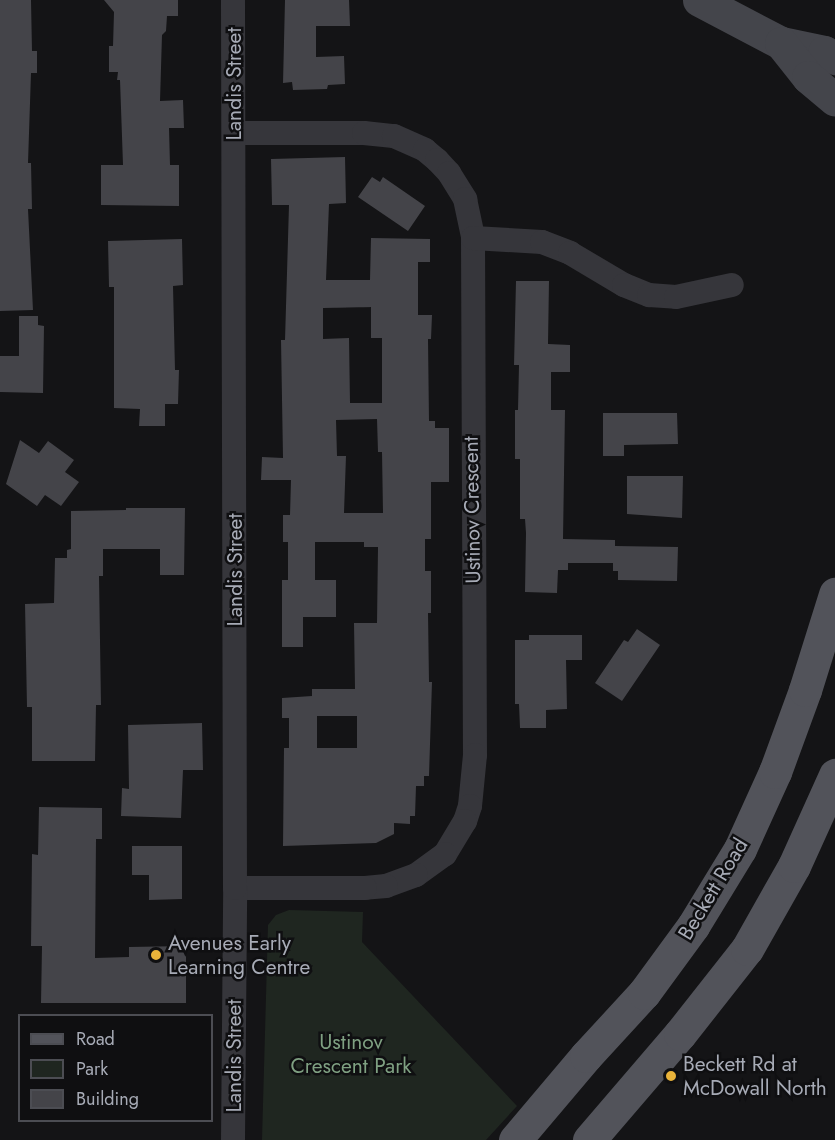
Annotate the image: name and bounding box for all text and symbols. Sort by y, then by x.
street label: Landis Street [221,28,247,140]
street label: Ustinov Crescent [458,436,486,584]
street label: Landis Street [222,514,248,626]
street label: Beckett Road [673,834,753,944]
place label: Avenues Early Learning Centre [168,930,310,980]
marker: Avenues Early Learning Centre [149,948,163,962]
street label: Landis Street [221,1000,247,1112]
legend [18,1014,213,1122]
text: Road [76,1026,115,1052]
park label: Ustinov Crescent Park [290,1029,412,1079]
place label: Beckett Rd at McDowall North [683,1051,827,1101]
text: Park [76,1056,108,1082]
marker: Beckett Rd at McDowall North [664,1069,678,1083]
text: Building [76,1086,139,1112]

